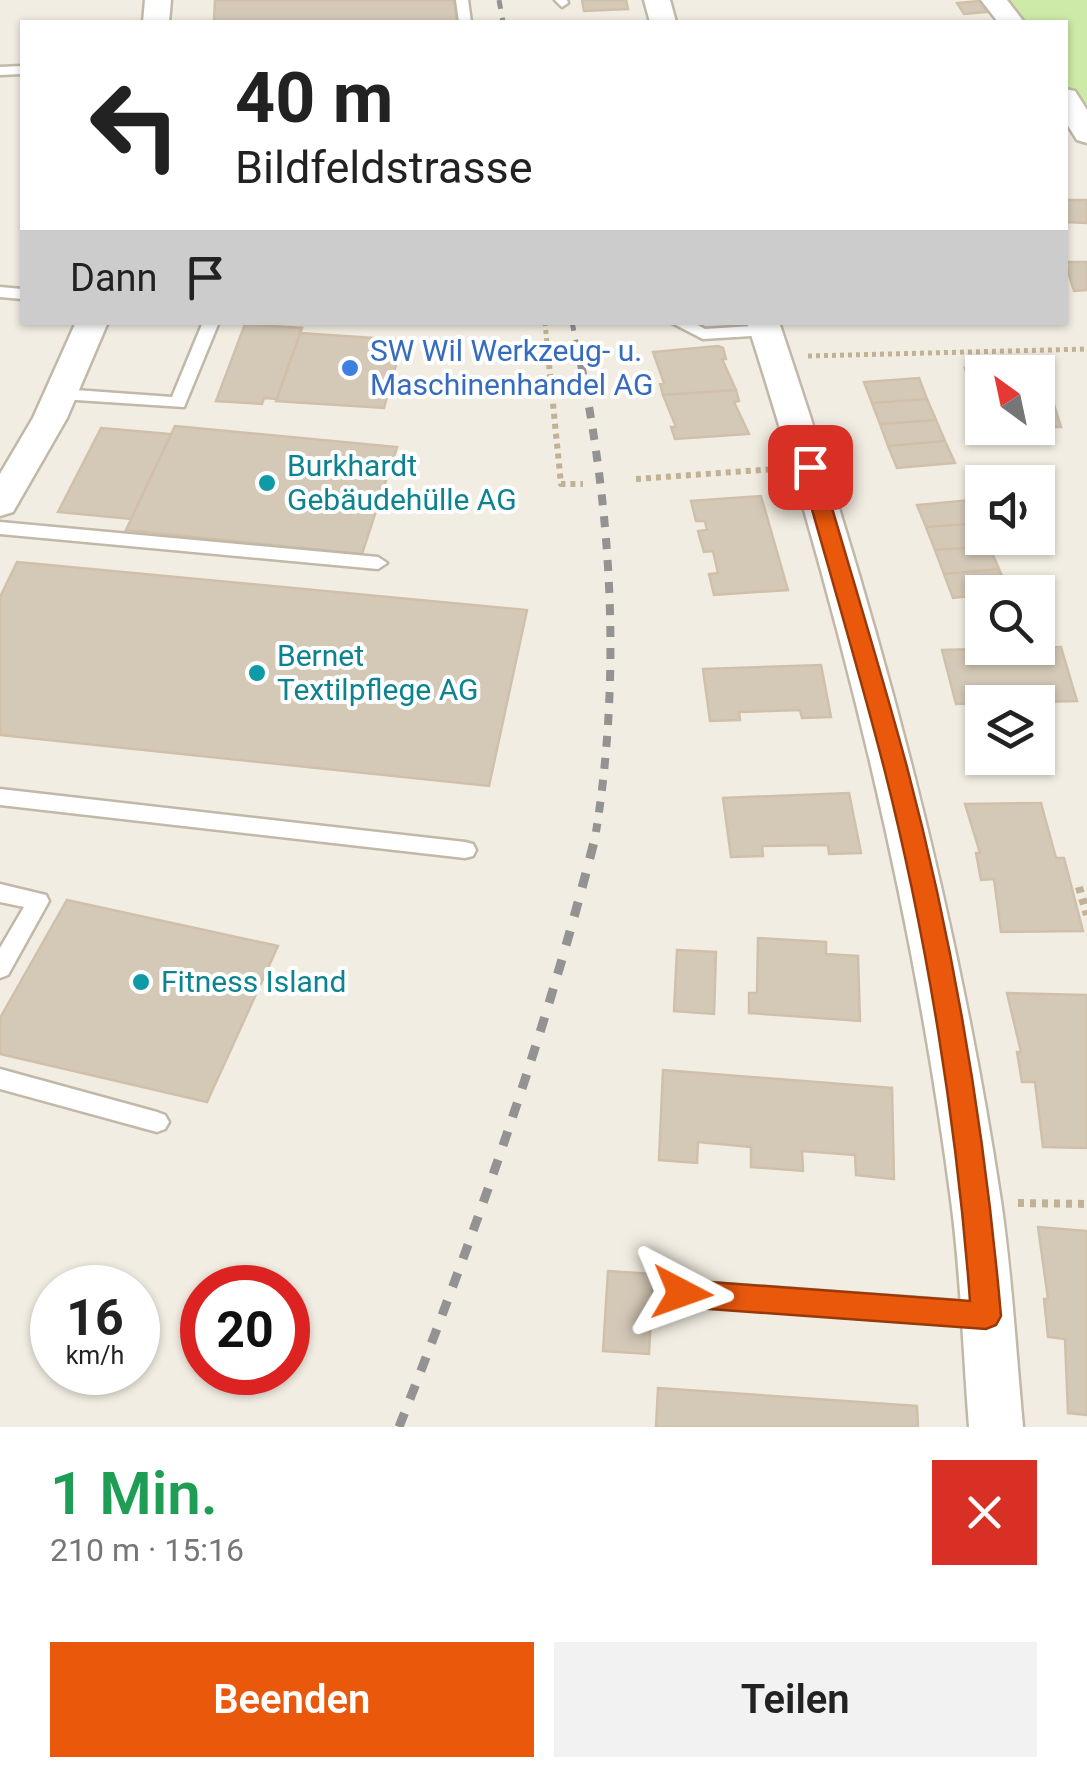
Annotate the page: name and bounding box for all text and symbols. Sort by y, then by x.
text: 40 m [235,57,393,139]
icon: left [70,60,200,190]
text: Bildfeldstrasse [235,141,533,194]
icon: arrive [178,250,233,305]
text: Dann [70,256,158,300]
place label: SW Wil Werkzeug- u. Maschinenhandel AG [370,333,653,402]
north arrow [965,355,1055,445]
map controls [965,355,1055,775]
marker: SW Wil Werkzeug- u. Maschinenhandel AG [339,357,361,379]
pin [768,425,853,510]
icon: arrive [783,440,838,495]
place label: Burkhardt Gebäudehülle AG [287,448,517,517]
button: sound [965,465,1055,555]
marker: Burkhardt Gebäudehülle AG [256,472,278,494]
button: search [965,575,1055,665]
place label: Bernet Textilpflege AG [277,638,478,707]
marker: Bernet Textilpflege AG [246,662,268,684]
button: layers [965,685,1055,775]
place label: Fitness Island [161,964,346,999]
marker: Fitness Island [130,971,152,993]
position arrow [630,1241,734,1345]
speed limit sign: 20 [180,1265,310,1395]
text: 16 [66,1289,124,1347]
text: km/h [66,1341,124,1370]
text: 1 Min. [50,1458,218,1529]
button: close [932,1460,1037,1565]
text: 210 m · 15:16 [50,1531,244,1569]
button: Beenden [50,1642,534,1757]
button: Teilen [554,1642,1037,1757]

